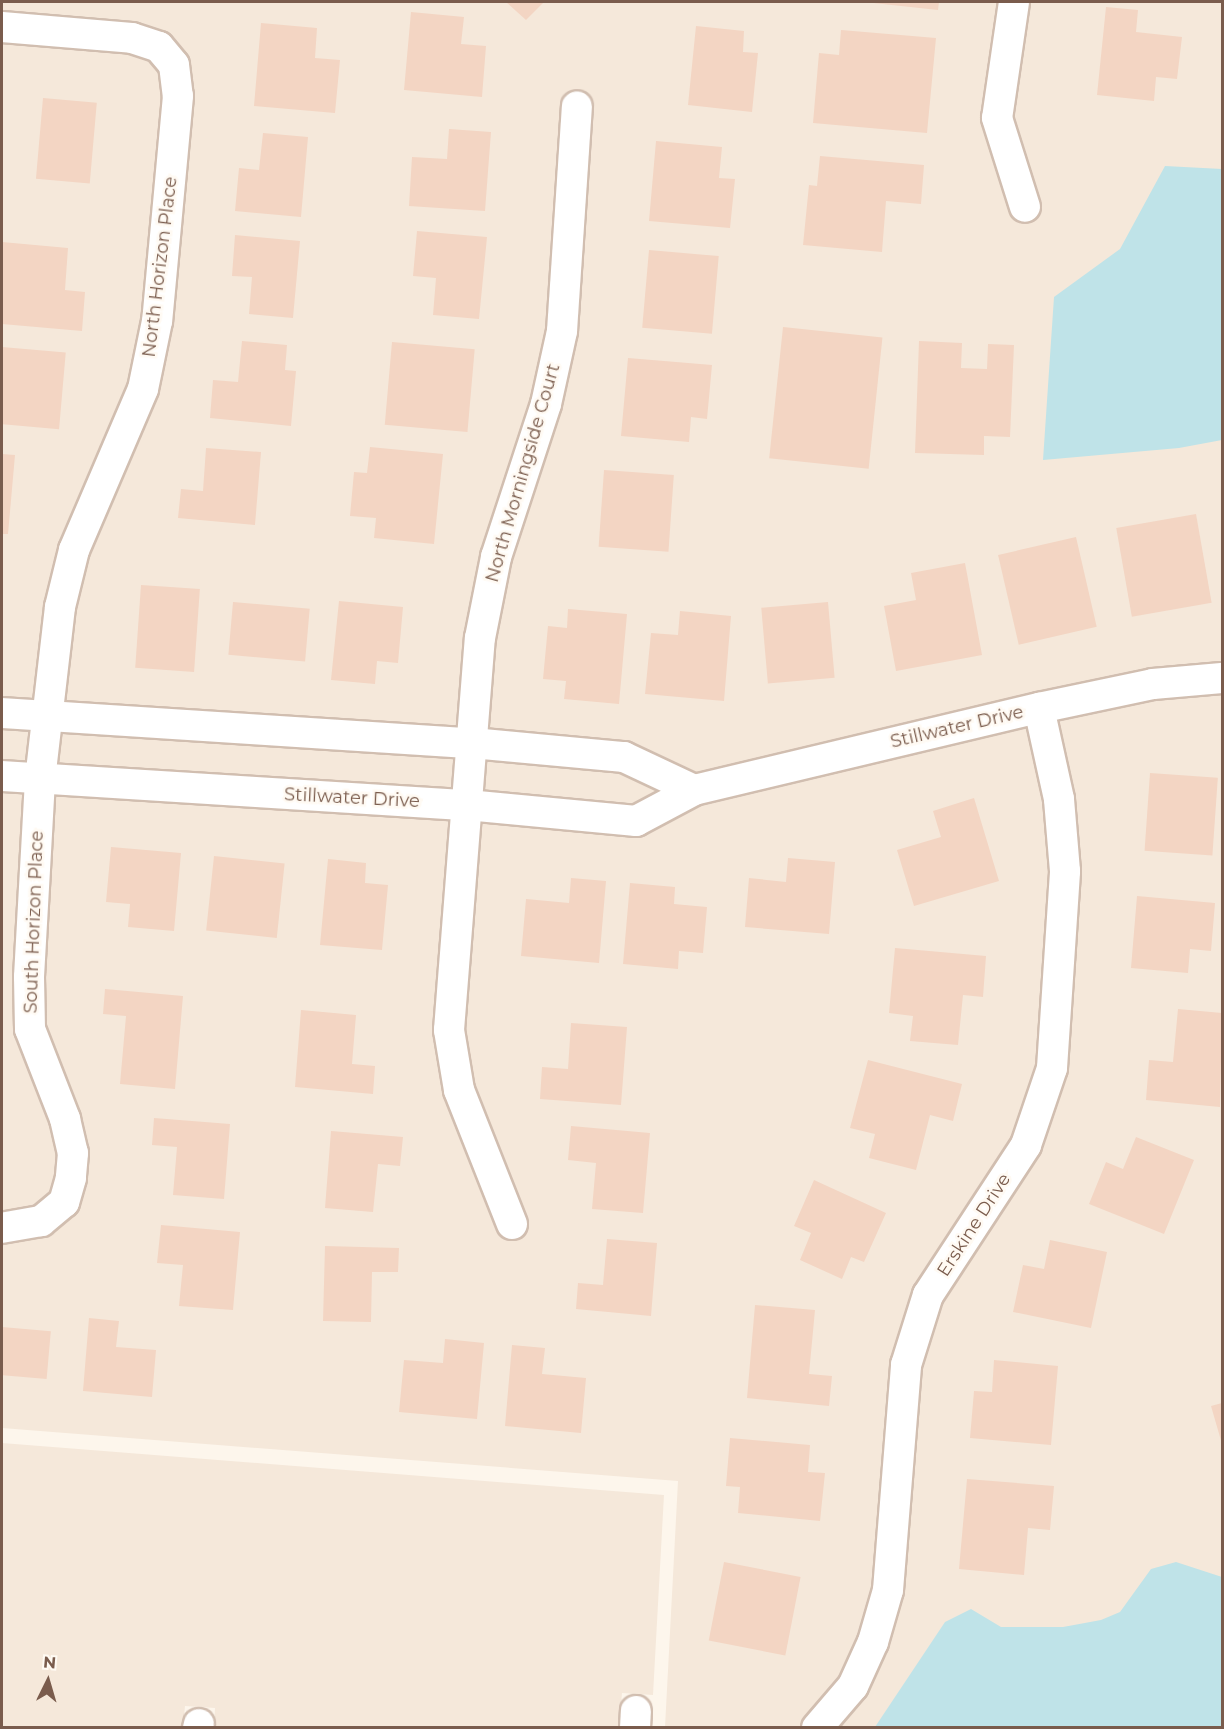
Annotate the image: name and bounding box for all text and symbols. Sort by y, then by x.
street label: North Horizon Place [138,175,182,359]
street label: North Morningside Court [481,361,565,585]
street label: Stillwater Drive [888,701,1026,753]
street label: Stillwater Drive [284,784,420,812]
street label: South Horizon Place [20,830,48,1014]
street label: Erskine Drive [933,1169,1015,1281]
north arrow [18,1651,78,1711]
text: N [42,1653,57,1673]

